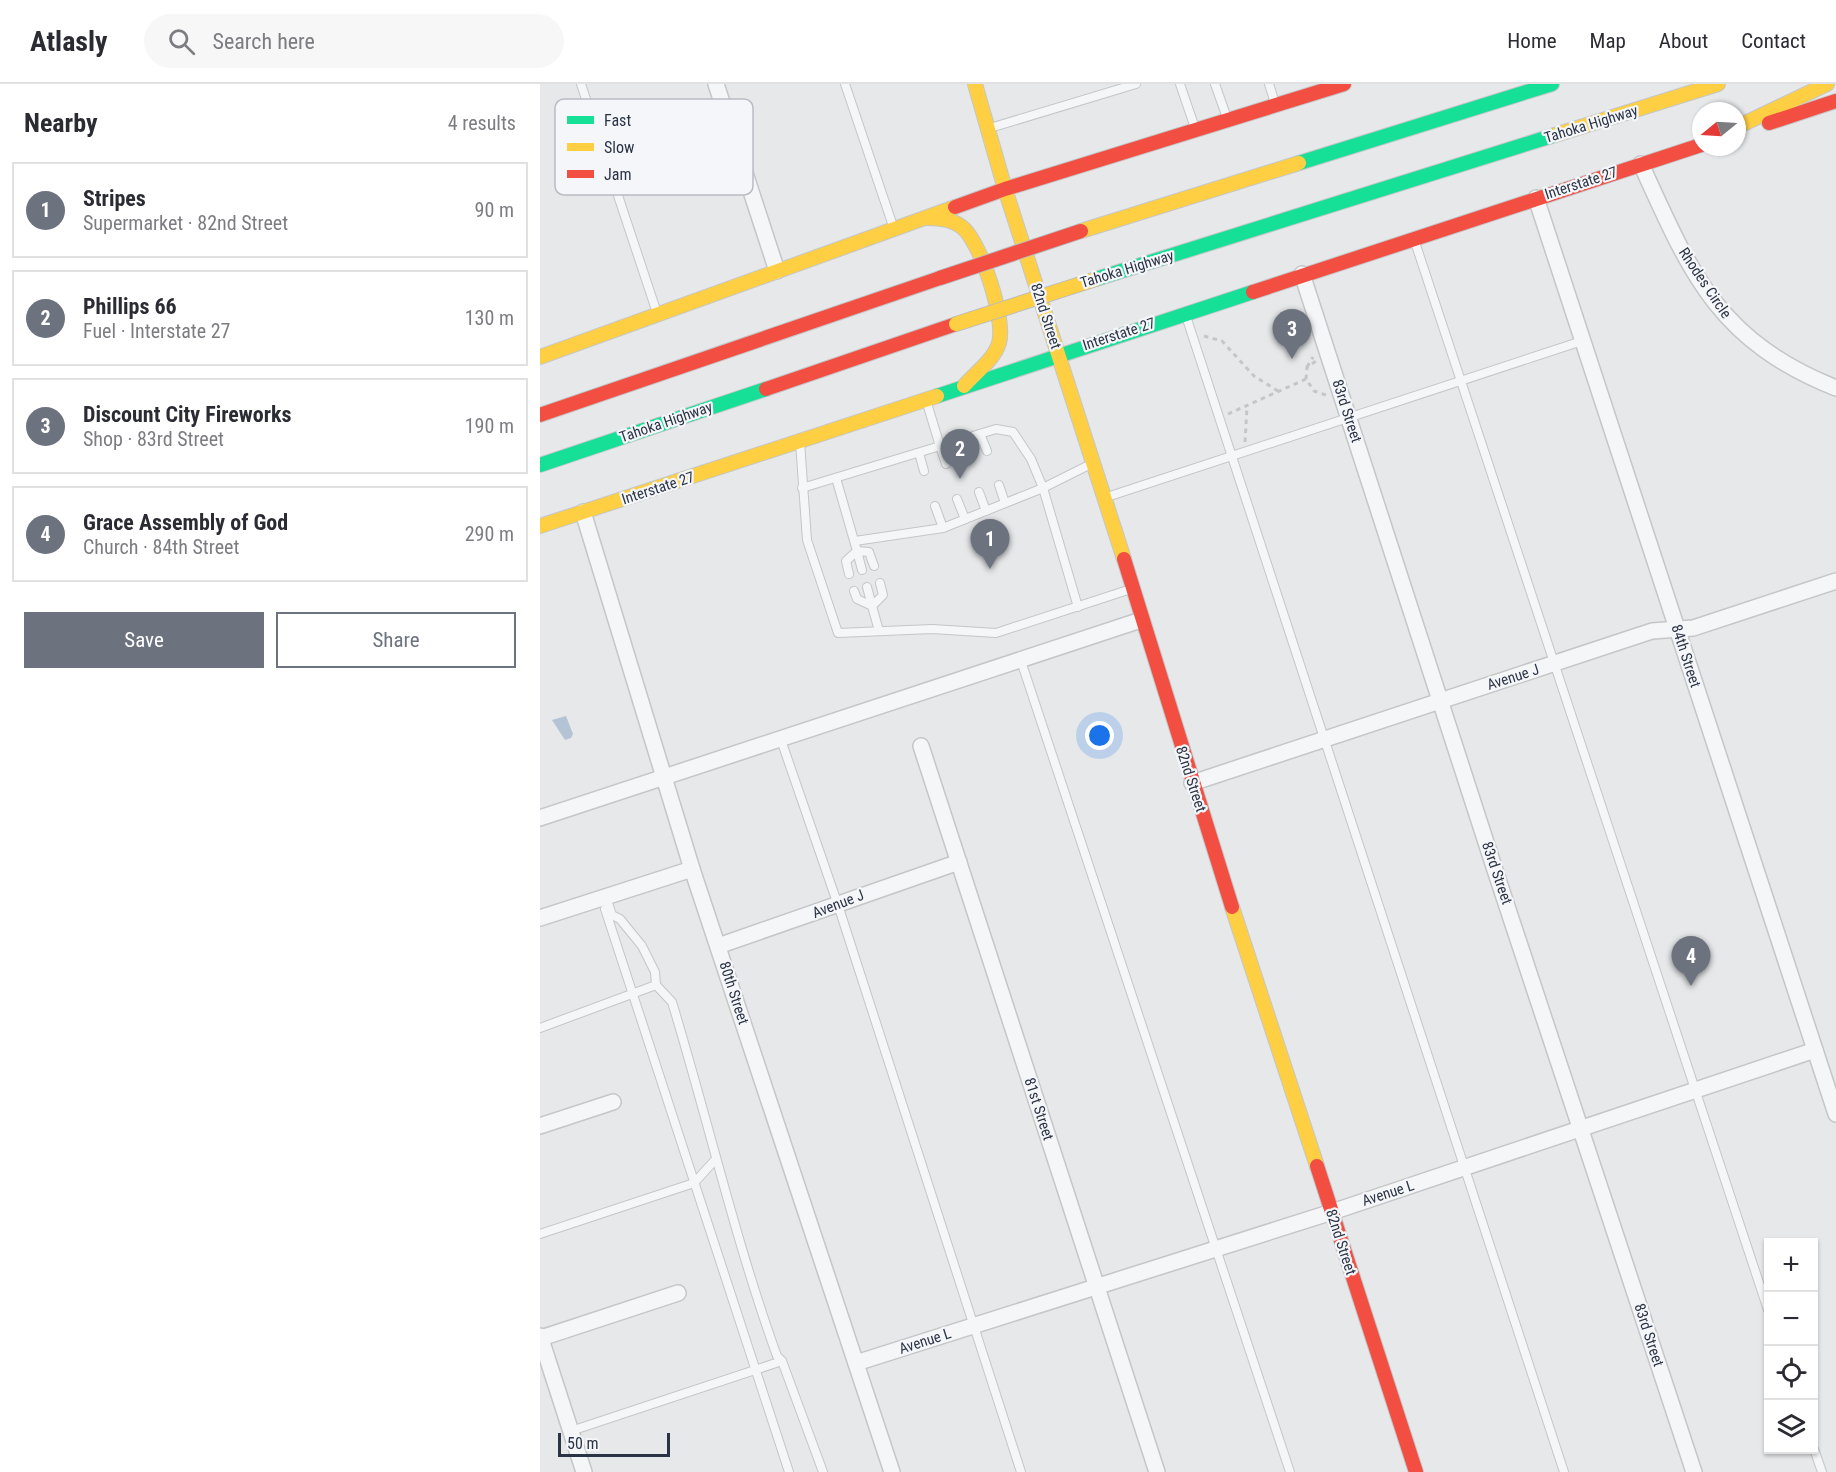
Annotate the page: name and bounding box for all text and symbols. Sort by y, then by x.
search box [144,14,564,68]
text: Atlasly [30,25,108,58]
icon: search [165,25,198,58]
text: Search here [213,29,315,54]
text: Home [1507,29,1557,53]
text: Map [1590,29,1626,53]
text: About [1659,29,1708,53]
text: Contact [1741,29,1806,53]
legend [555,99,753,195]
street label: Tahoka Highway [1542,101,1640,147]
north arrow [1692,102,1746,156]
text: Nearby [24,108,98,138]
text: 4 results [448,111,516,135]
text: Fast [604,111,631,130]
text: Slow [604,138,634,157]
street label: Interstate 27 [1542,163,1620,203]
text: Jam [604,165,631,184]
text: Stripes [83,186,146,211]
text: 1 [40,198,51,222]
text: 90 m [475,198,514,222]
text: Supermarket · 82nd Street [83,211,288,235]
street label: Rhodes Circle [1675,244,1735,322]
street label: Tahoka Highway [1078,246,1176,292]
street label: 82nd Street [1027,281,1065,351]
text: Phillips 66 [83,294,177,319]
text: 2 [40,306,51,330]
text: 130 m [465,306,514,330]
pin: 3 [1272,310,1311,359]
street label: Interstate 27 [1080,314,1158,354]
text: Fuel · Interstate 27 [83,319,230,343]
street label: 83rd Street [1328,377,1366,445]
street label: Tahoka Highway [617,398,715,446]
text: Discount City Fireworks [83,402,291,427]
text: 3 [40,414,51,438]
text: 190 m [465,414,514,438]
text: Shop · 83rd Street [83,427,224,451]
pin: 2 [940,430,980,479]
street label: Interstate 27 [619,468,697,508]
text: Grace Assembly of God [83,510,288,535]
pin: 1 [970,520,1010,569]
text: 4 [40,522,51,546]
text: 290 m [465,522,514,546]
text: Church · 84th Street [83,535,239,559]
button: Save [24,612,264,668]
button: Share [276,612,516,668]
street label: 84th Street [1667,622,1705,690]
street label: Avenue J [1485,660,1541,694]
your location [1085,721,1114,750]
street label: 82nd Street [1172,744,1210,814]
street label: 83rd Street [1478,839,1516,907]
street label: Avenue J [810,886,866,922]
pin: 4 [1672,936,1710,986]
street label: 80th Street [715,959,753,1027]
street label: 81st Street [1020,1075,1058,1143]
street label: Avenue L [1360,1176,1416,1210]
street label: 82nd Street [1322,1207,1360,1277]
map controls [1764,1238,1818,1454]
button: + [1764,1238,1818,1292]
button: − [1764,1292,1818,1346]
street label: 83rd Street [1630,1301,1668,1369]
street label: Avenue L [897,1324,953,1358]
button: locate [1764,1346,1818,1400]
button: layers [1764,1400,1818,1454]
scale bar [558,1430,670,1458]
text: 50 m [567,1434,599,1453]

